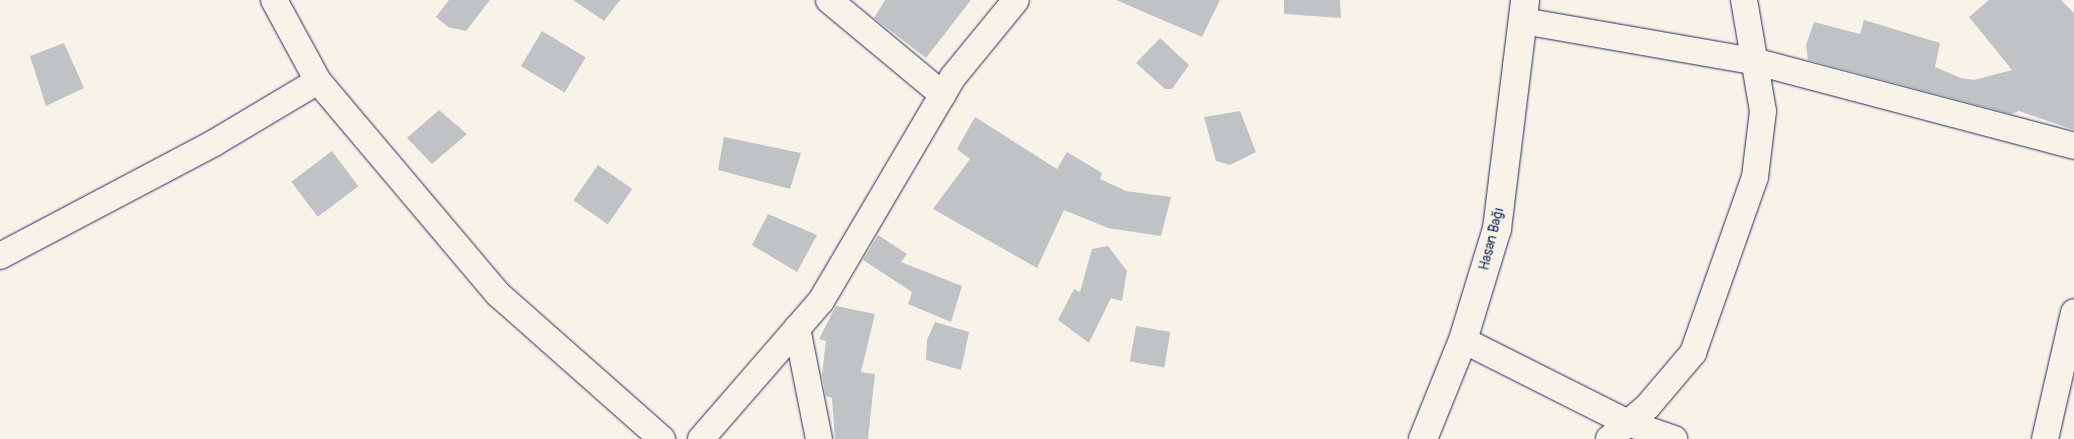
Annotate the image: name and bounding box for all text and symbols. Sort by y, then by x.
street label: Hasan Bağı [1476,206,1508,272]

